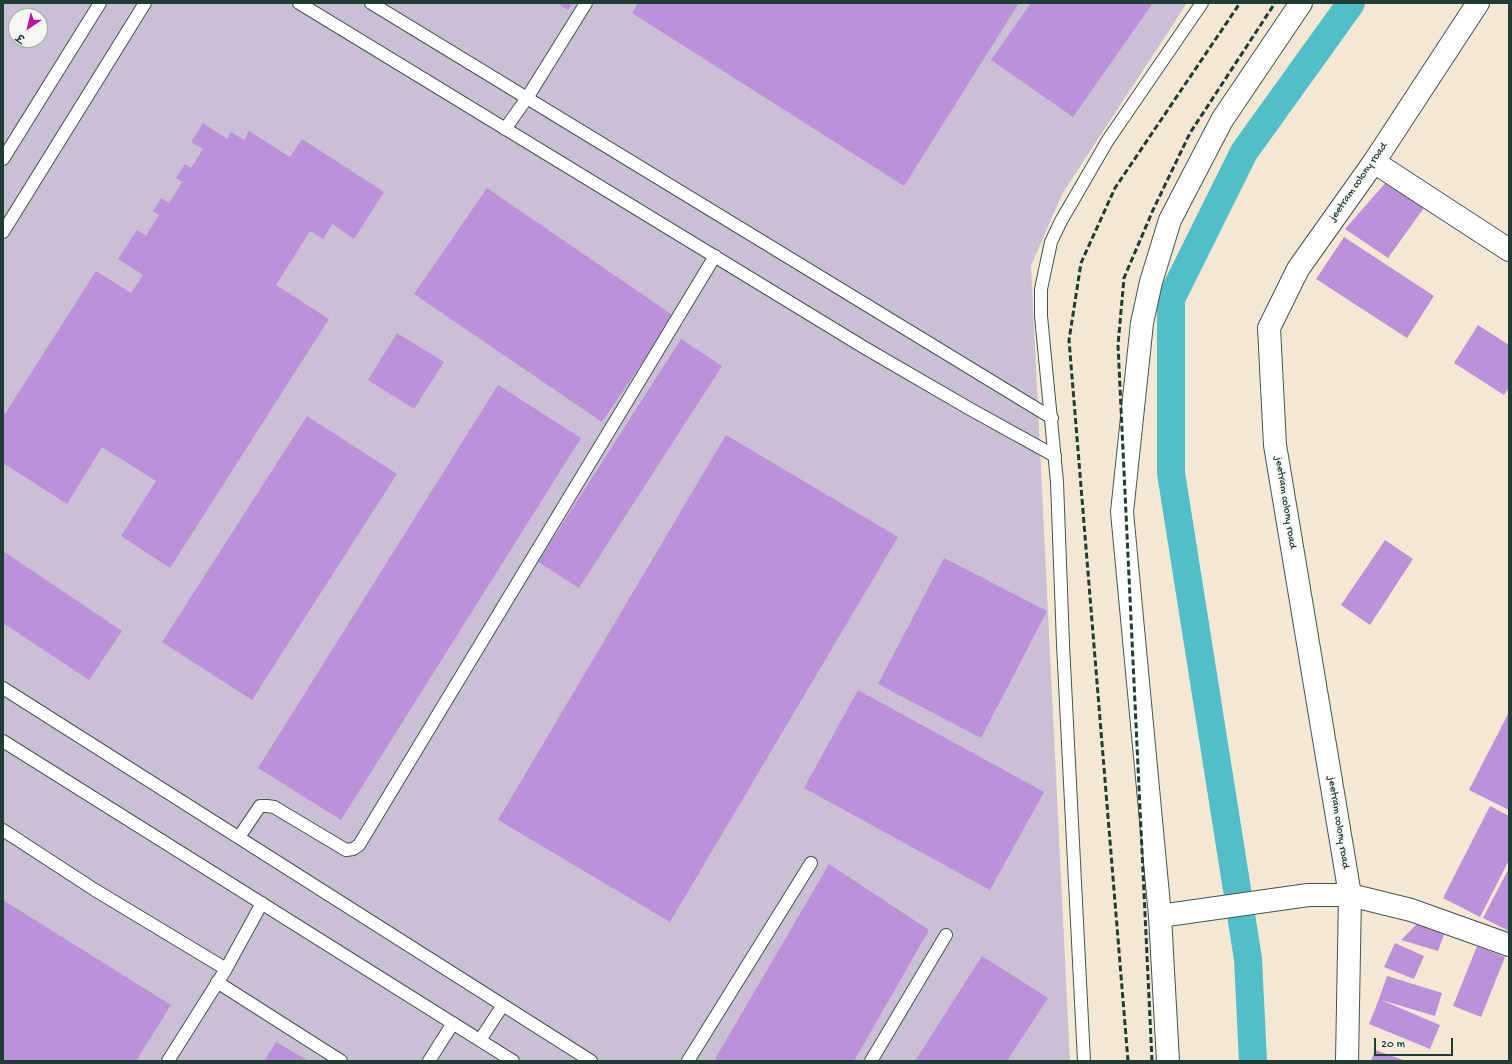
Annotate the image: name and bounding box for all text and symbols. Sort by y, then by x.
north arrow [8,8,48,48]
text: उ [15,30,28,44]
street label: jeetram colony road [1327,140,1391,224]
street label: jeetram colony road [1271,456,1299,550]
street label: jeetram colony road [1324,776,1352,870]
scale bar [1376,1030,1455,1056]
text: 20 m [1381,1038,1405,1052]

